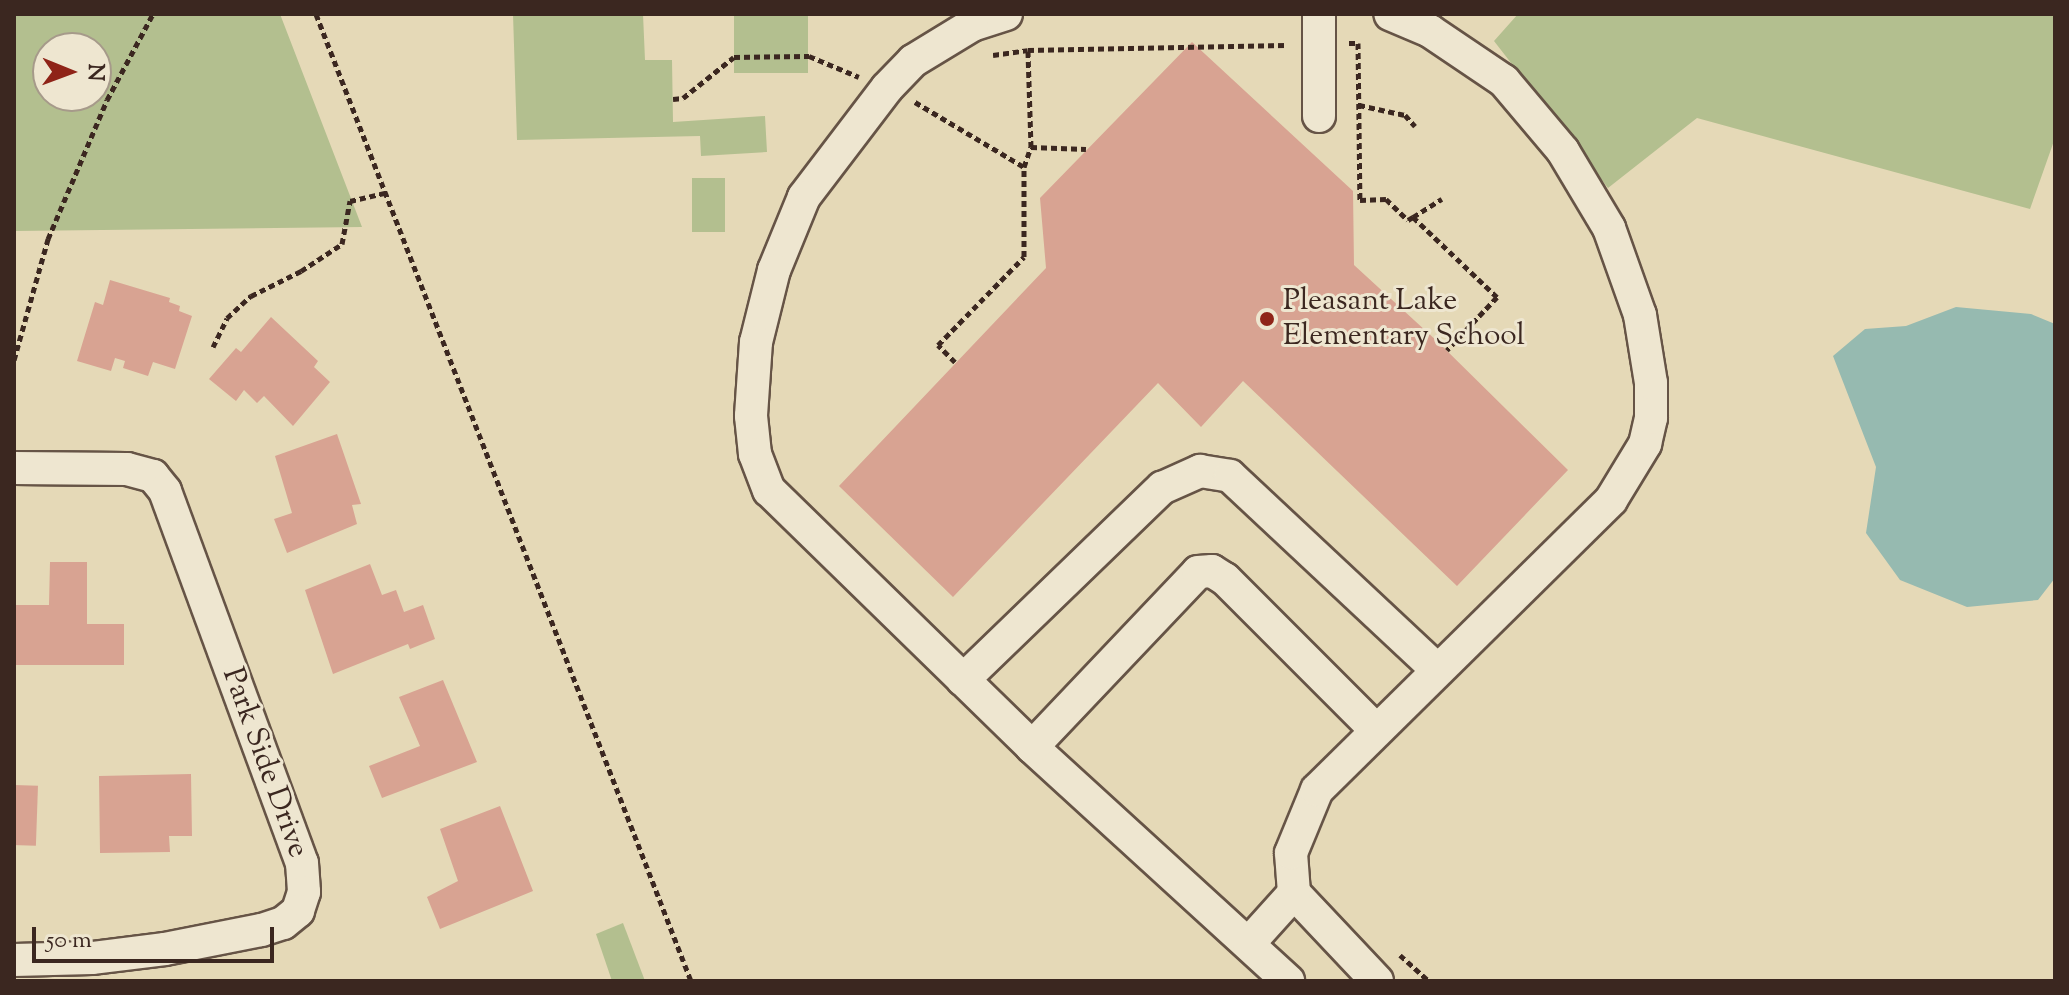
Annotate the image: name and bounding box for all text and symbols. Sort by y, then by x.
north arrow [32,32,112,112]
text: N [78,63,110,81]
place label: Pleasant Lake Elementary School [1283,284,1525,354]
marker: Pleasant Lake Elementary School [1258,310,1276,328]
street label: Park Side Drive [213,663,315,863]
scale bar [36,911,278,961]
text: 50 m [46,924,92,958]

